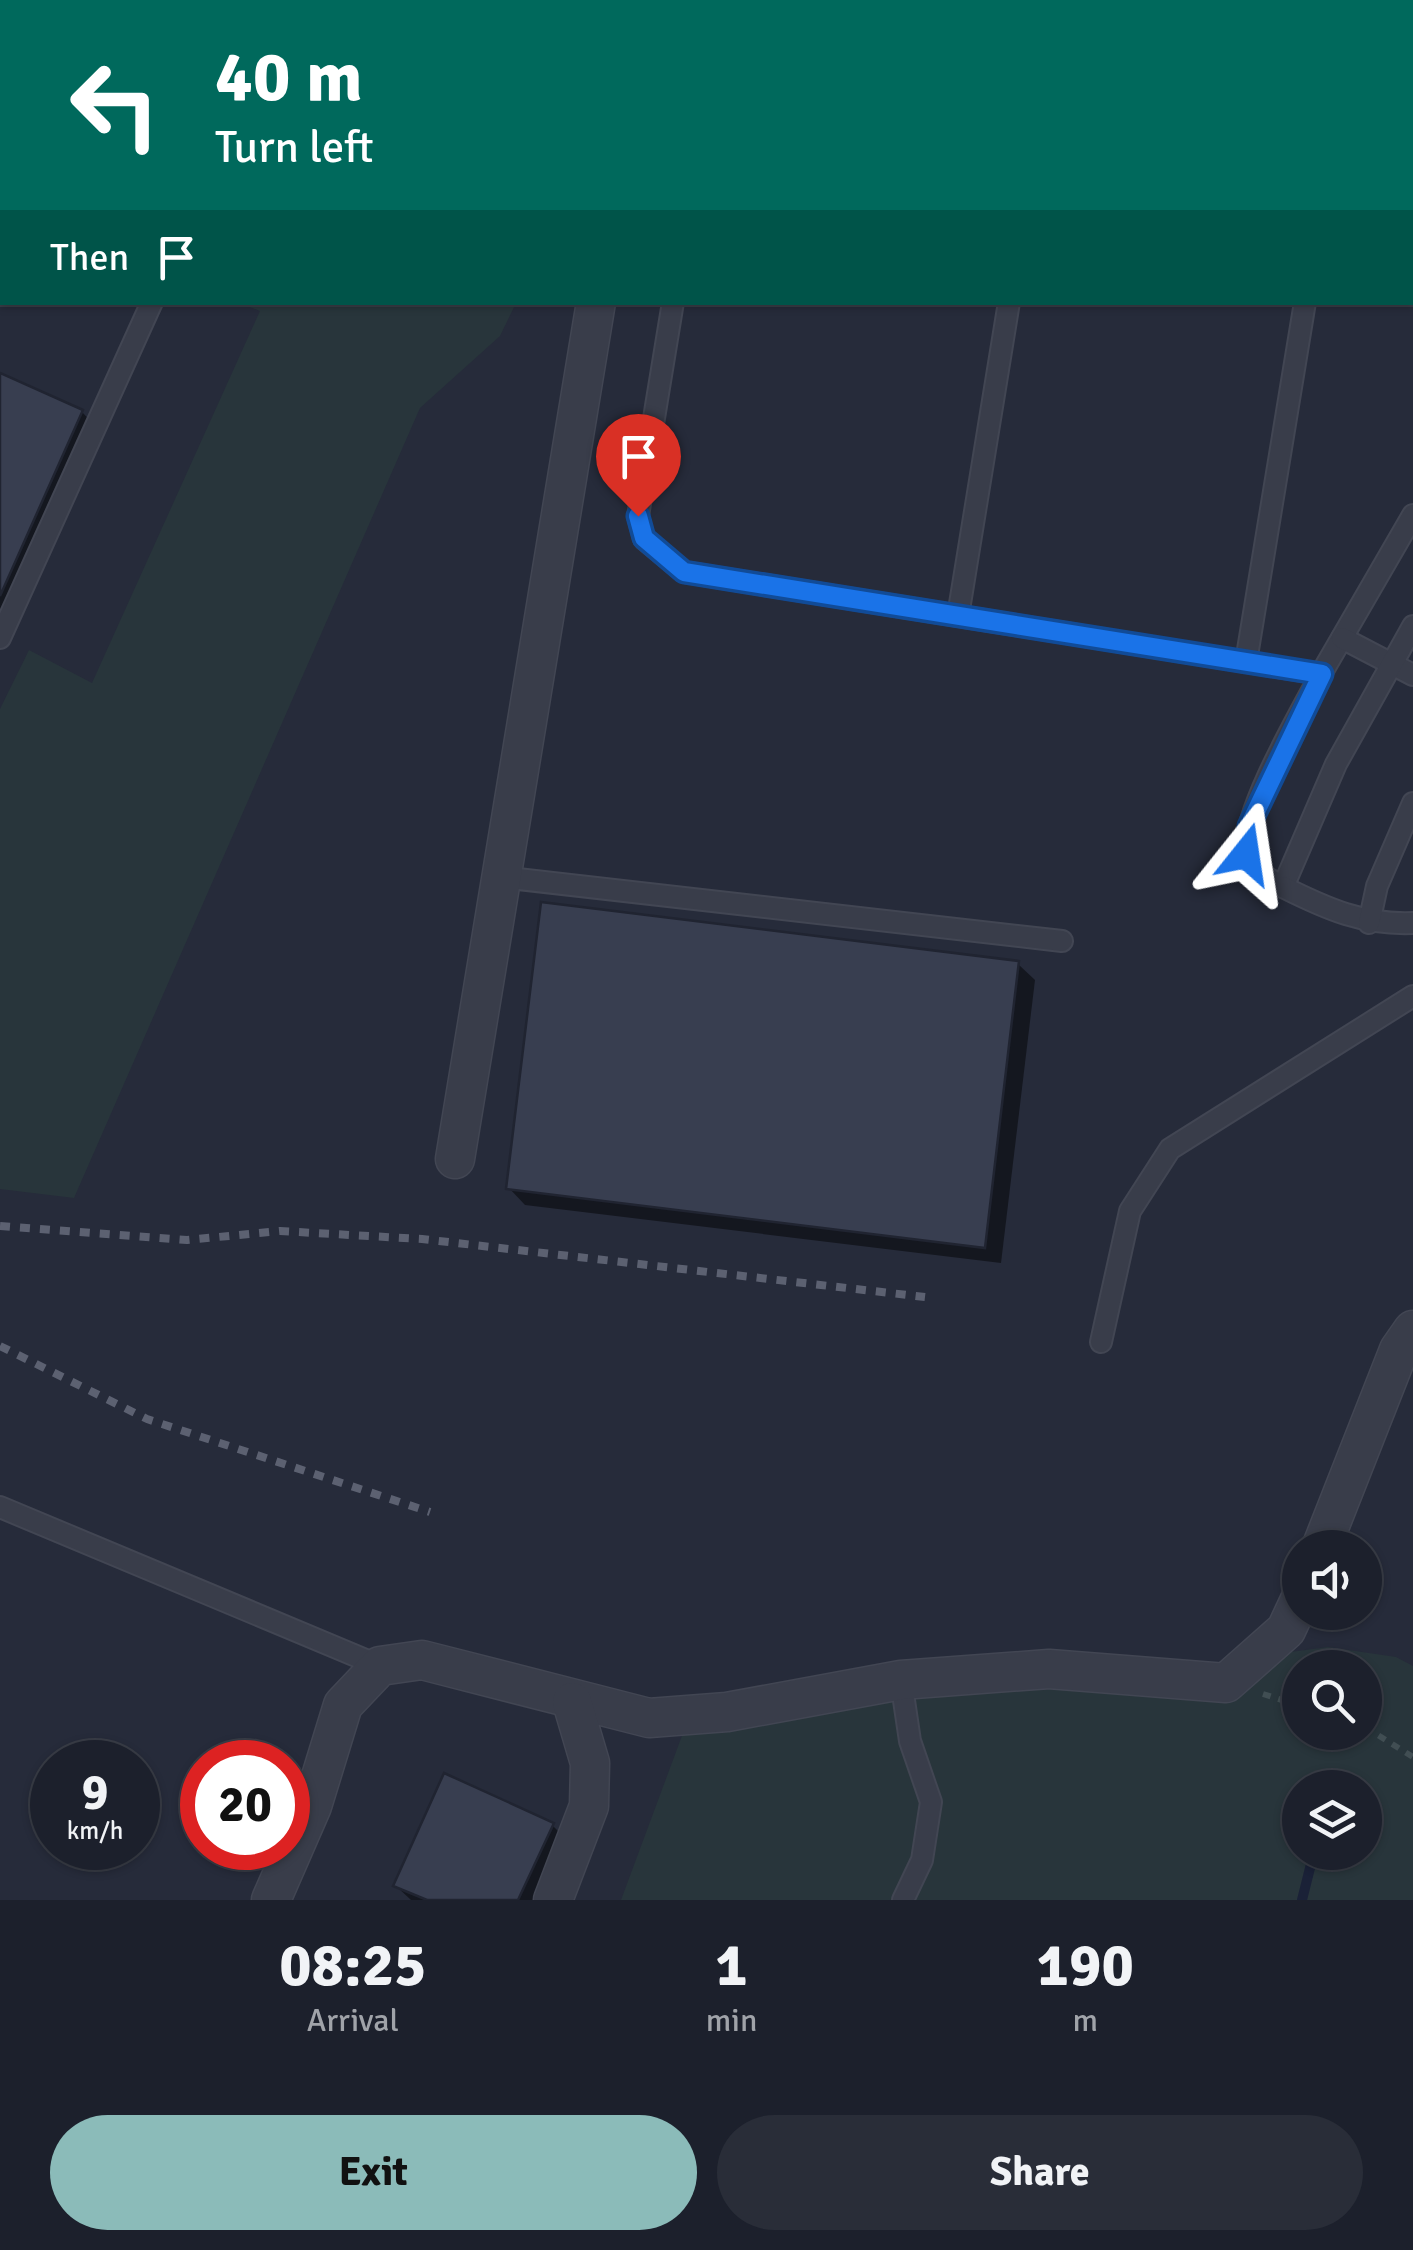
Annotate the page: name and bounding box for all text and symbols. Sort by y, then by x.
text: 40 m [215,34,363,120]
icon: left [50,40,180,170]
text: Turn left [215,120,374,175]
icon: arrive [149,230,204,285]
text: Then [50,234,129,281]
pin [596,414,681,517]
icon: arrive [611,429,666,484]
position arrow [1194,802,1298,906]
map controls [1282,1530,1382,1870]
button: sound [1282,1530,1382,1630]
button: search [1282,1650,1382,1750]
speed limit sign: 20 [180,1740,310,1870]
text: 9 [81,1762,109,1824]
button: layers [1282,1770,1382,1870]
text: km/h [67,1815,123,1846]
text: 08:25 [279,1929,427,2003]
text: 1 [715,1929,748,2003]
text: 190 [1037,1929,1134,2003]
text: Arrival [307,2001,399,2040]
text: min [706,2001,757,2040]
text: m [1072,2001,1098,2040]
button: Exit [50,2115,697,2230]
button: Share [717,2115,1363,2230]

